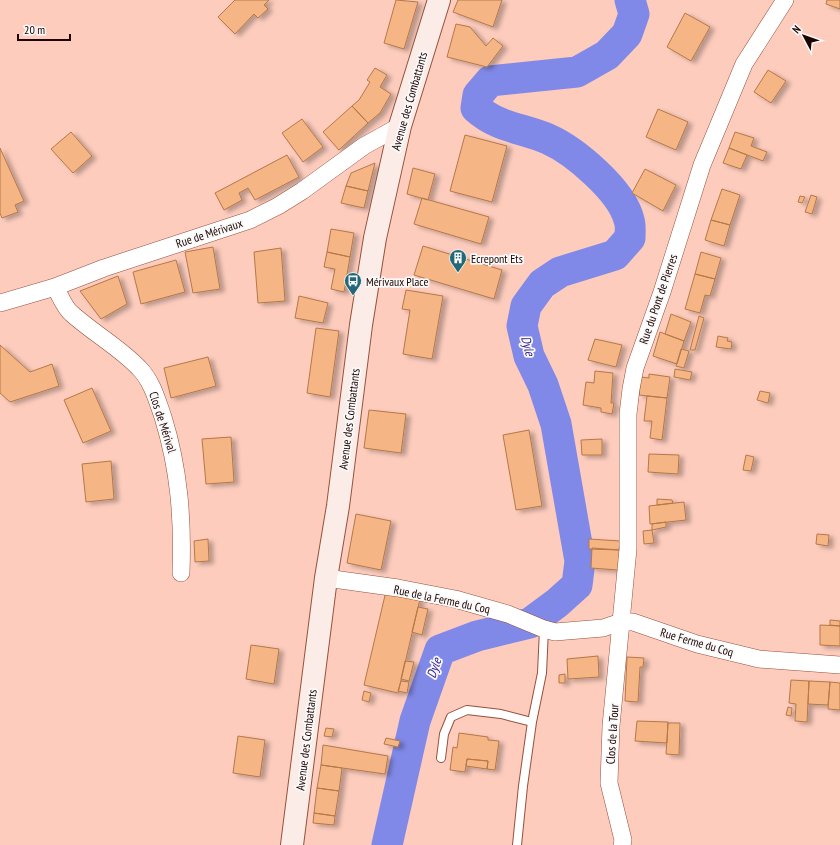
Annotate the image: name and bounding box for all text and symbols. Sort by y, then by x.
scale bar [18,16,70,42]
north arrow [784,16,824,56]
text: 20 m [24,22,45,37]
text: N [789,23,804,36]
street label: Avenue des Combattants [388,50,430,152]
street label: Rue de Mérivaux [174,215,244,251]
building icon: Ecrepont Ets [448,248,468,273]
place label: Ecrepont Ets [471,251,523,266]
street label: Rue du Pont de Pierres [636,252,680,346]
bus stop icon: Mérivaux Place [343,271,363,296]
place label: Mérivaux Place [366,274,428,289]
water label: Dyle [517,334,539,359]
street label: Avenue des Combattants [335,368,363,470]
street label: Clos de Mérival [146,389,180,455]
street label: Rue de la Ferme du Coq [392,581,492,617]
street label: Rue Ferme du Coq [659,624,735,660]
water label: Dyle [423,654,446,680]
street label: Avenue des Combattants [292,689,320,791]
street label: Clos de la Tour [602,703,622,765]

